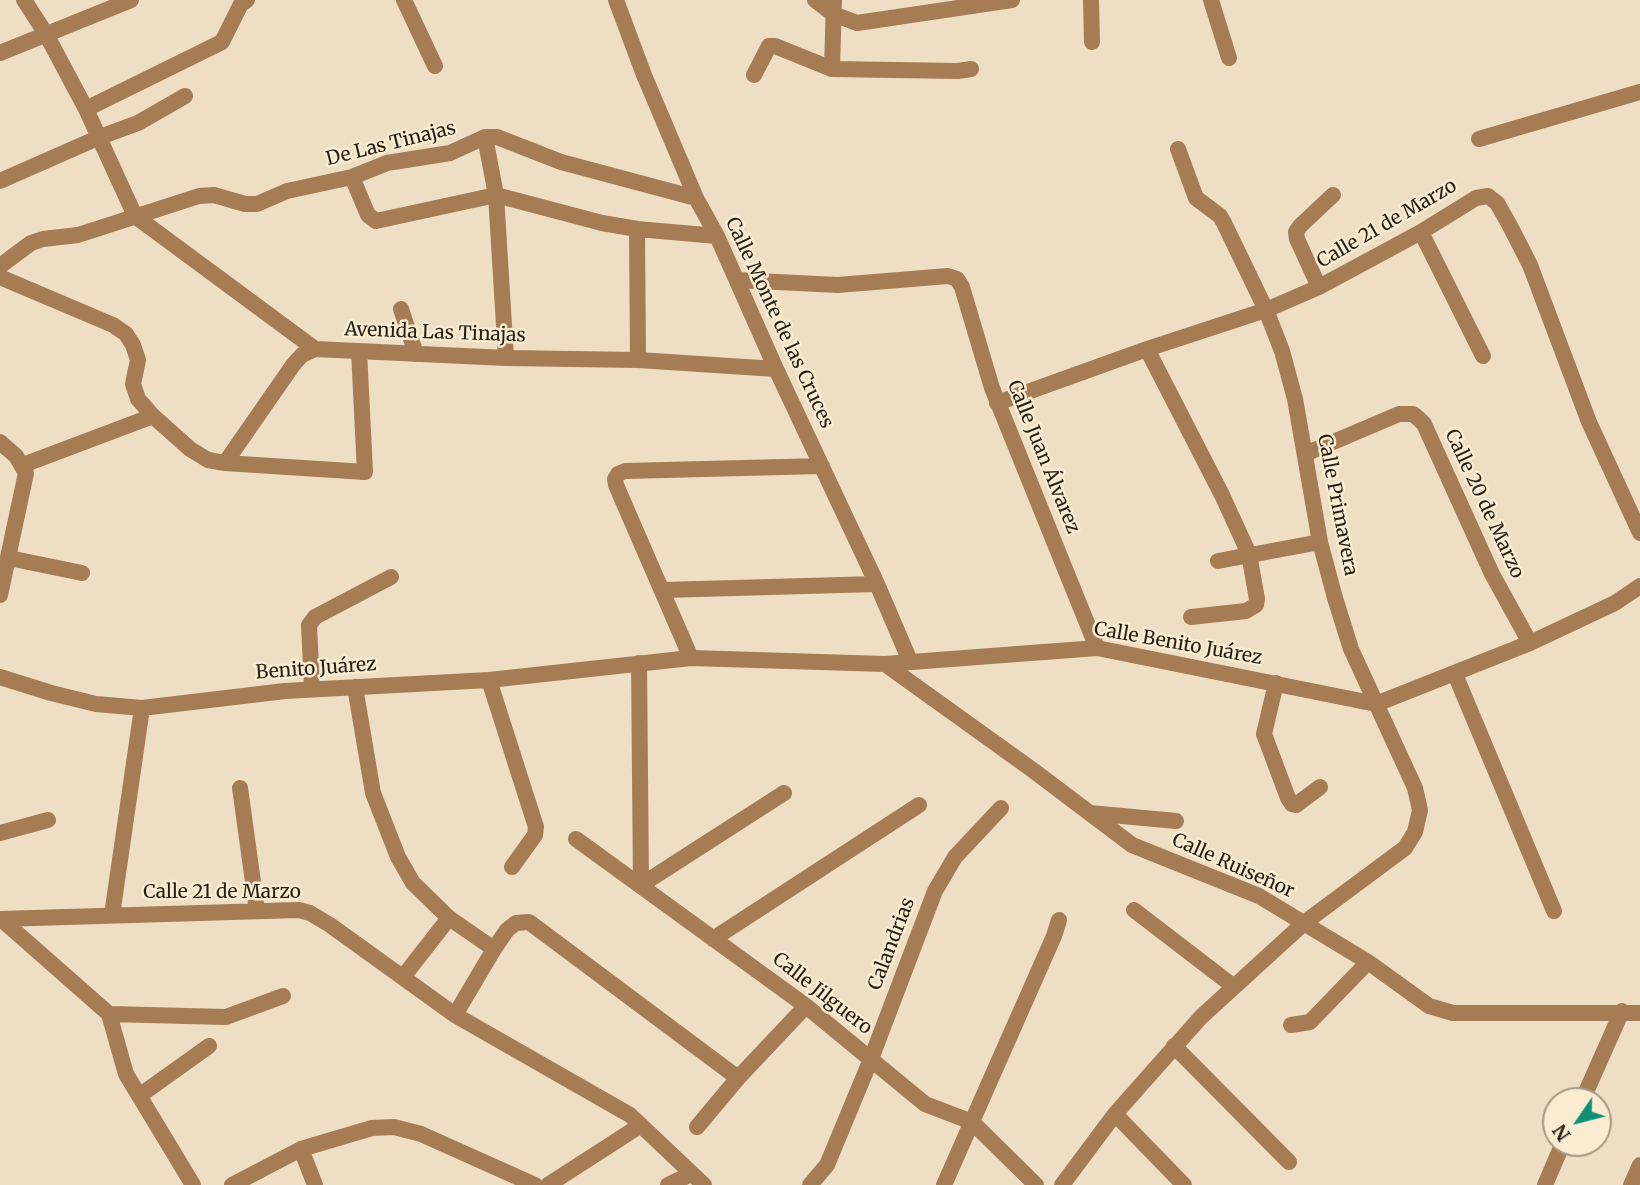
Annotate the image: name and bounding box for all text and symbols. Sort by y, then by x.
street label: De Las Tinajas [324,117,458,171]
street label: Calle 21 de Marzo [1313,175,1461,273]
street label: Calle Monte de las Cruces [720,214,838,432]
street label: Avenida Las Tinajas [344,318,526,348]
street label: Calle Juan Álvarez [1002,377,1084,537]
street label: Calle 20 de Marzo [1440,426,1528,582]
street label: Calle Primavera [1312,432,1362,578]
street label: Calle Benito Juárez [1092,618,1264,670]
street label: Benito Juárez [255,653,377,685]
street label: Calle Ruiseñor [1168,829,1298,903]
street label: Calle 21 de Marzo [143,882,301,904]
street label: Calandrias [864,895,920,993]
street label: Calle Jilguero [768,948,876,1040]
north arrow [1542,1087,1612,1157]
text: N [1547,1120,1576,1146]

